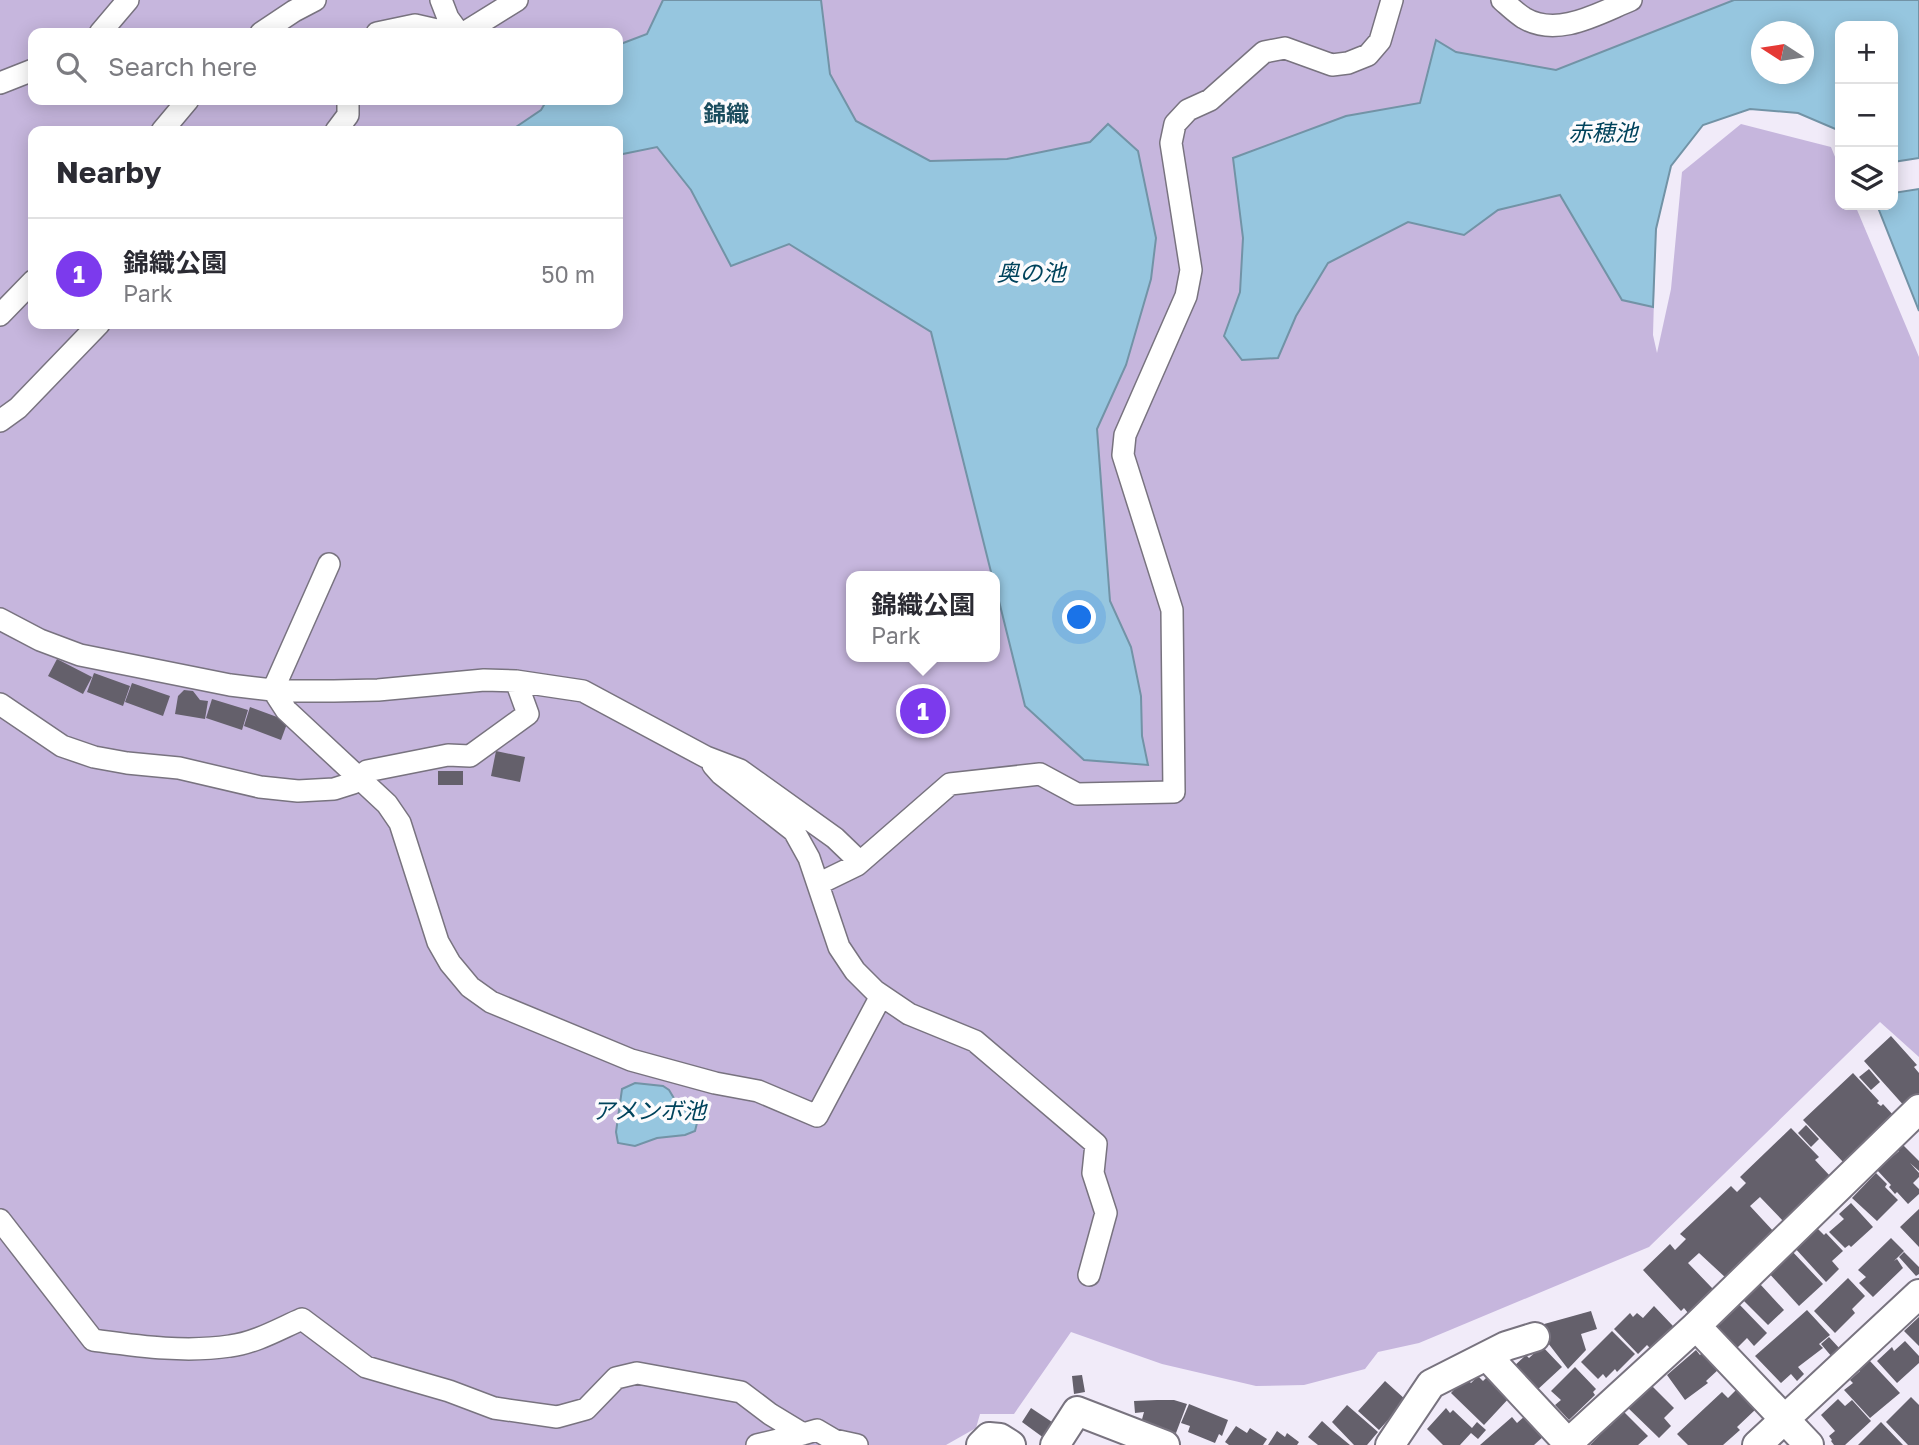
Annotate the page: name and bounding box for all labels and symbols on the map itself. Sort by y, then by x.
north arrow [1751,21,1814,84]
district label: 錦織 [703,99,749,127]
water label: 赤穂池 [1569,118,1640,146]
water label: 奥の池 [997,258,1068,286]
your location [1062,600,1096,634]
pin: 1 [900,685,946,737]
water label: アメンボ池 [592,1096,708,1124]

